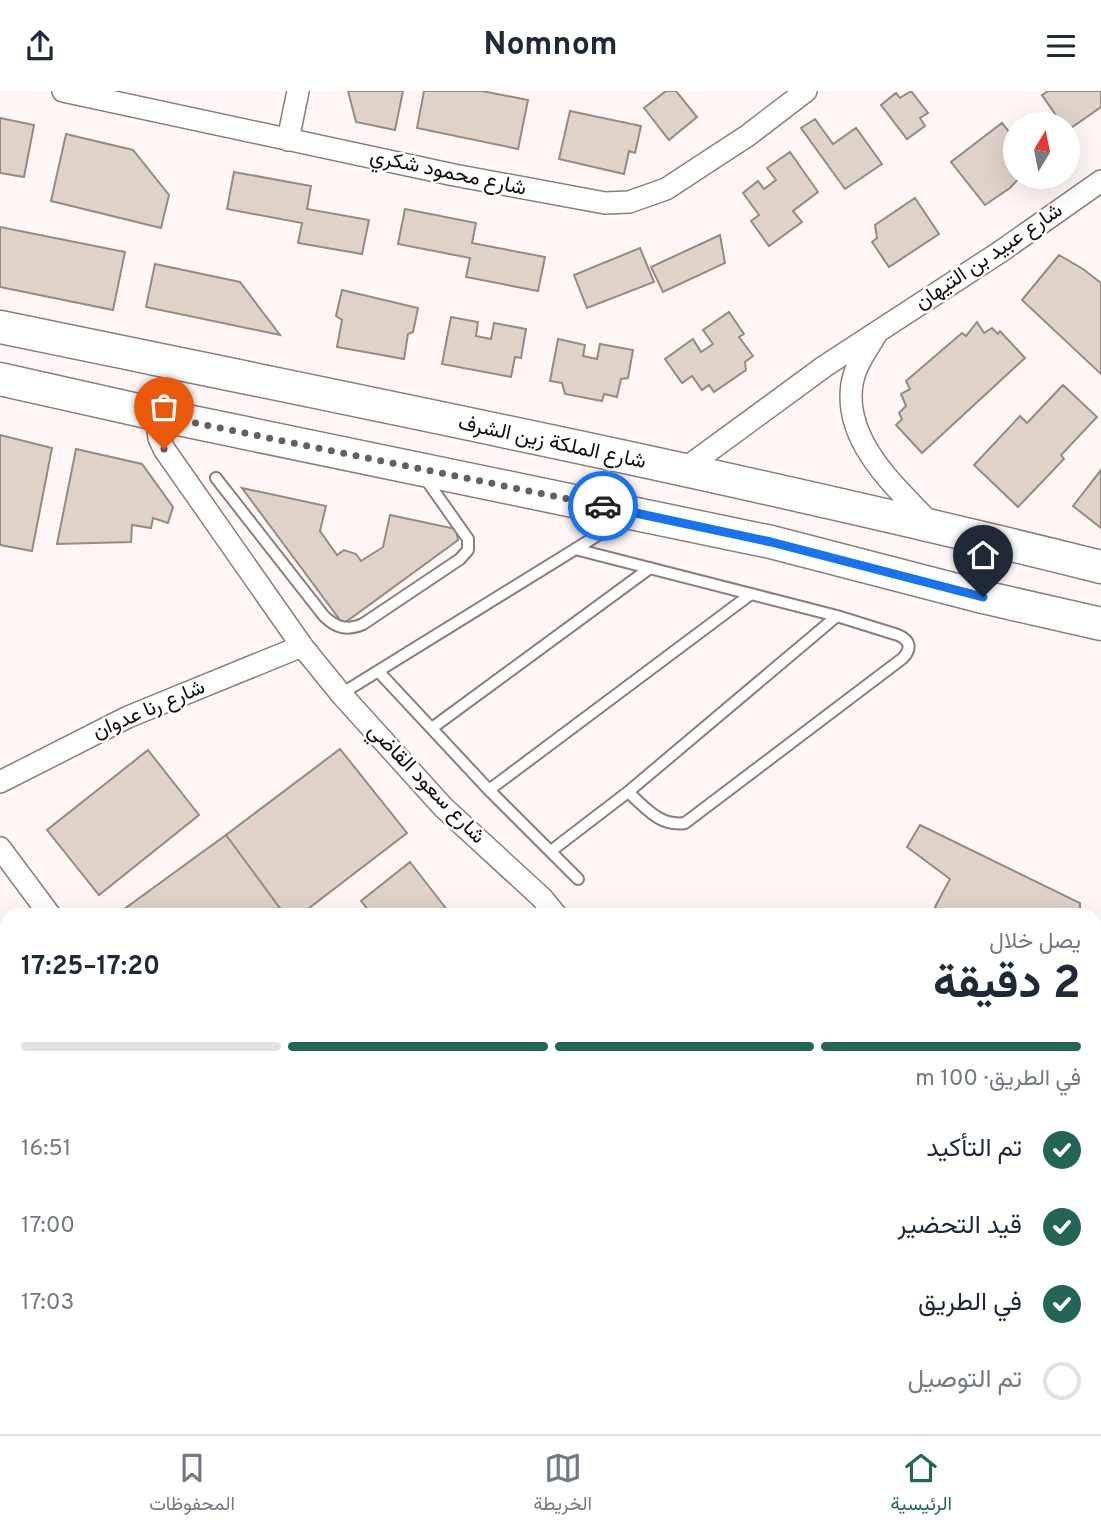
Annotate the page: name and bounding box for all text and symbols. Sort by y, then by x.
text: Nomnom [484,26,618,66]
icon: share [21,27,59,65]
icon: menu [1042,27,1080,65]
north arrow [1003,112,1080,189]
map controls [1003,112,1080,189]
street label: شارع محمود شكري [367,143,529,205]
street label: شارع عبيد بن التيهان [910,197,1068,317]
pin [134,377,194,449]
icon: bag [145,388,183,426]
street label: شارع الملكة زين الشرف [456,410,648,476]
courier [568,471,638,541]
icon: car [584,487,622,525]
pin [953,525,1013,597]
icon: home [964,536,1002,574]
street label: شارع رنا عدوان [89,674,209,746]
street label: شارع سعود القاضي [360,718,491,852]
text: يصل خلال [989,928,1081,957]
text: 17:20–17:25 [21,951,160,984]
text: 2 دقيقة [933,956,1081,1015]
text: في الطريق · 100 m [915,1065,1081,1094]
icon: check [1043,1131,1081,1169]
text: تم التأكيد [926,1133,1022,1166]
text: 16:51 [21,1135,71,1164]
icon: check [1043,1208,1081,1246]
text: قيد التحضير [897,1210,1022,1243]
text: 17:00 [21,1212,75,1241]
icon: check [1043,1285,1081,1323]
text: في الطريق [918,1287,1022,1320]
text: 17:03 [21,1289,74,1318]
text: تم التوصيل [908,1364,1022,1397]
tab: المحفوظات [149,1449,235,1520]
tab: الخريطة [533,1449,592,1520]
tab: الرئيسية [890,1449,952,1520]

